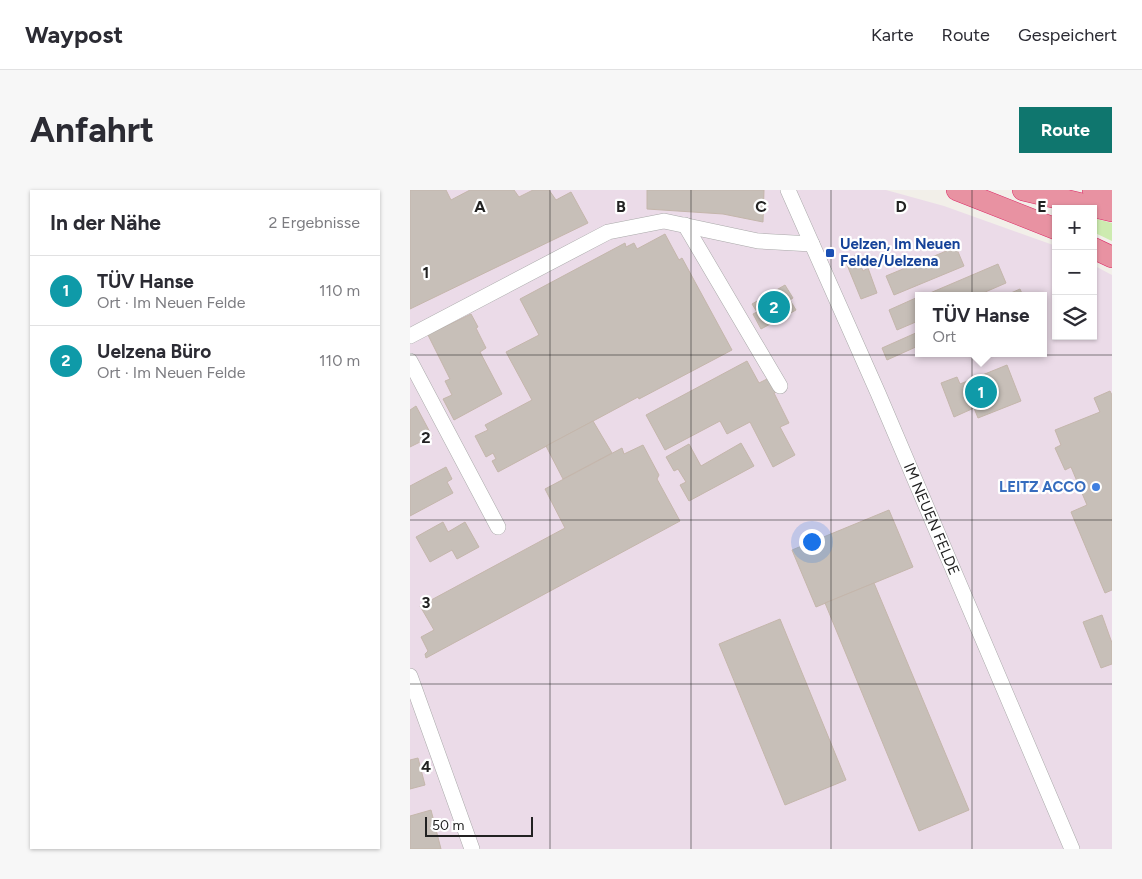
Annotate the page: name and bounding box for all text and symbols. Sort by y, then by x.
text: Waypost [25,20,123,49]
text: Karte [871,24,914,46]
text: Route [942,24,990,46]
text: Gespeichert [1018,24,1117,46]
button: Route [1019,107,1112,153]
text: Anfahrt [30,109,154,151]
text: A [474,197,486,216]
text: B [616,197,626,216]
text: C [755,197,767,216]
text: D [895,197,907,216]
text: E [1037,197,1047,216]
map controls [1052,205,1097,340]
button: + [1052,205,1097,250]
text: In der Nähe [50,210,161,235]
text: 2 Ergebnisse [268,213,360,232]
place label: Uelzen, Im Neuen Felde/Uelzena [840,235,960,270]
marker: Uelzen, Im Neuen Felde/Uelzena [824,247,836,259]
button: − [1052,250,1097,295]
text: 1 [423,263,429,282]
text: TÜV Hanse [97,270,194,293]
text: 1 [63,281,69,300]
text: 110 m [319,281,360,300]
pin: 2 [758,288,790,326]
popup [915,292,1047,357]
text: Ort · Im Neuen Felde [97,293,245,312]
button: layers [1052,295,1097,340]
text: TÜV Hanse [933,304,1029,327]
text: Ort [933,327,956,346]
text: Uelzena Büro [97,340,211,363]
text: 2 [61,351,71,370]
text: 110 m [319,351,360,370]
text: Ort · Im Neuen Felde [97,363,245,382]
pin: 1 [965,373,997,411]
text: 2 [421,428,431,447]
street label: IM NEUEN FELDE [900,460,963,578]
place label: LEITZ ACCO [999,478,1086,496]
marker: LEITZ ACCO [1090,481,1102,493]
your location [799,529,825,555]
text: 3 [422,593,431,612]
text: 4 [421,757,431,776]
scale bar [425,814,532,837]
text: 50 m [432,817,464,834]

